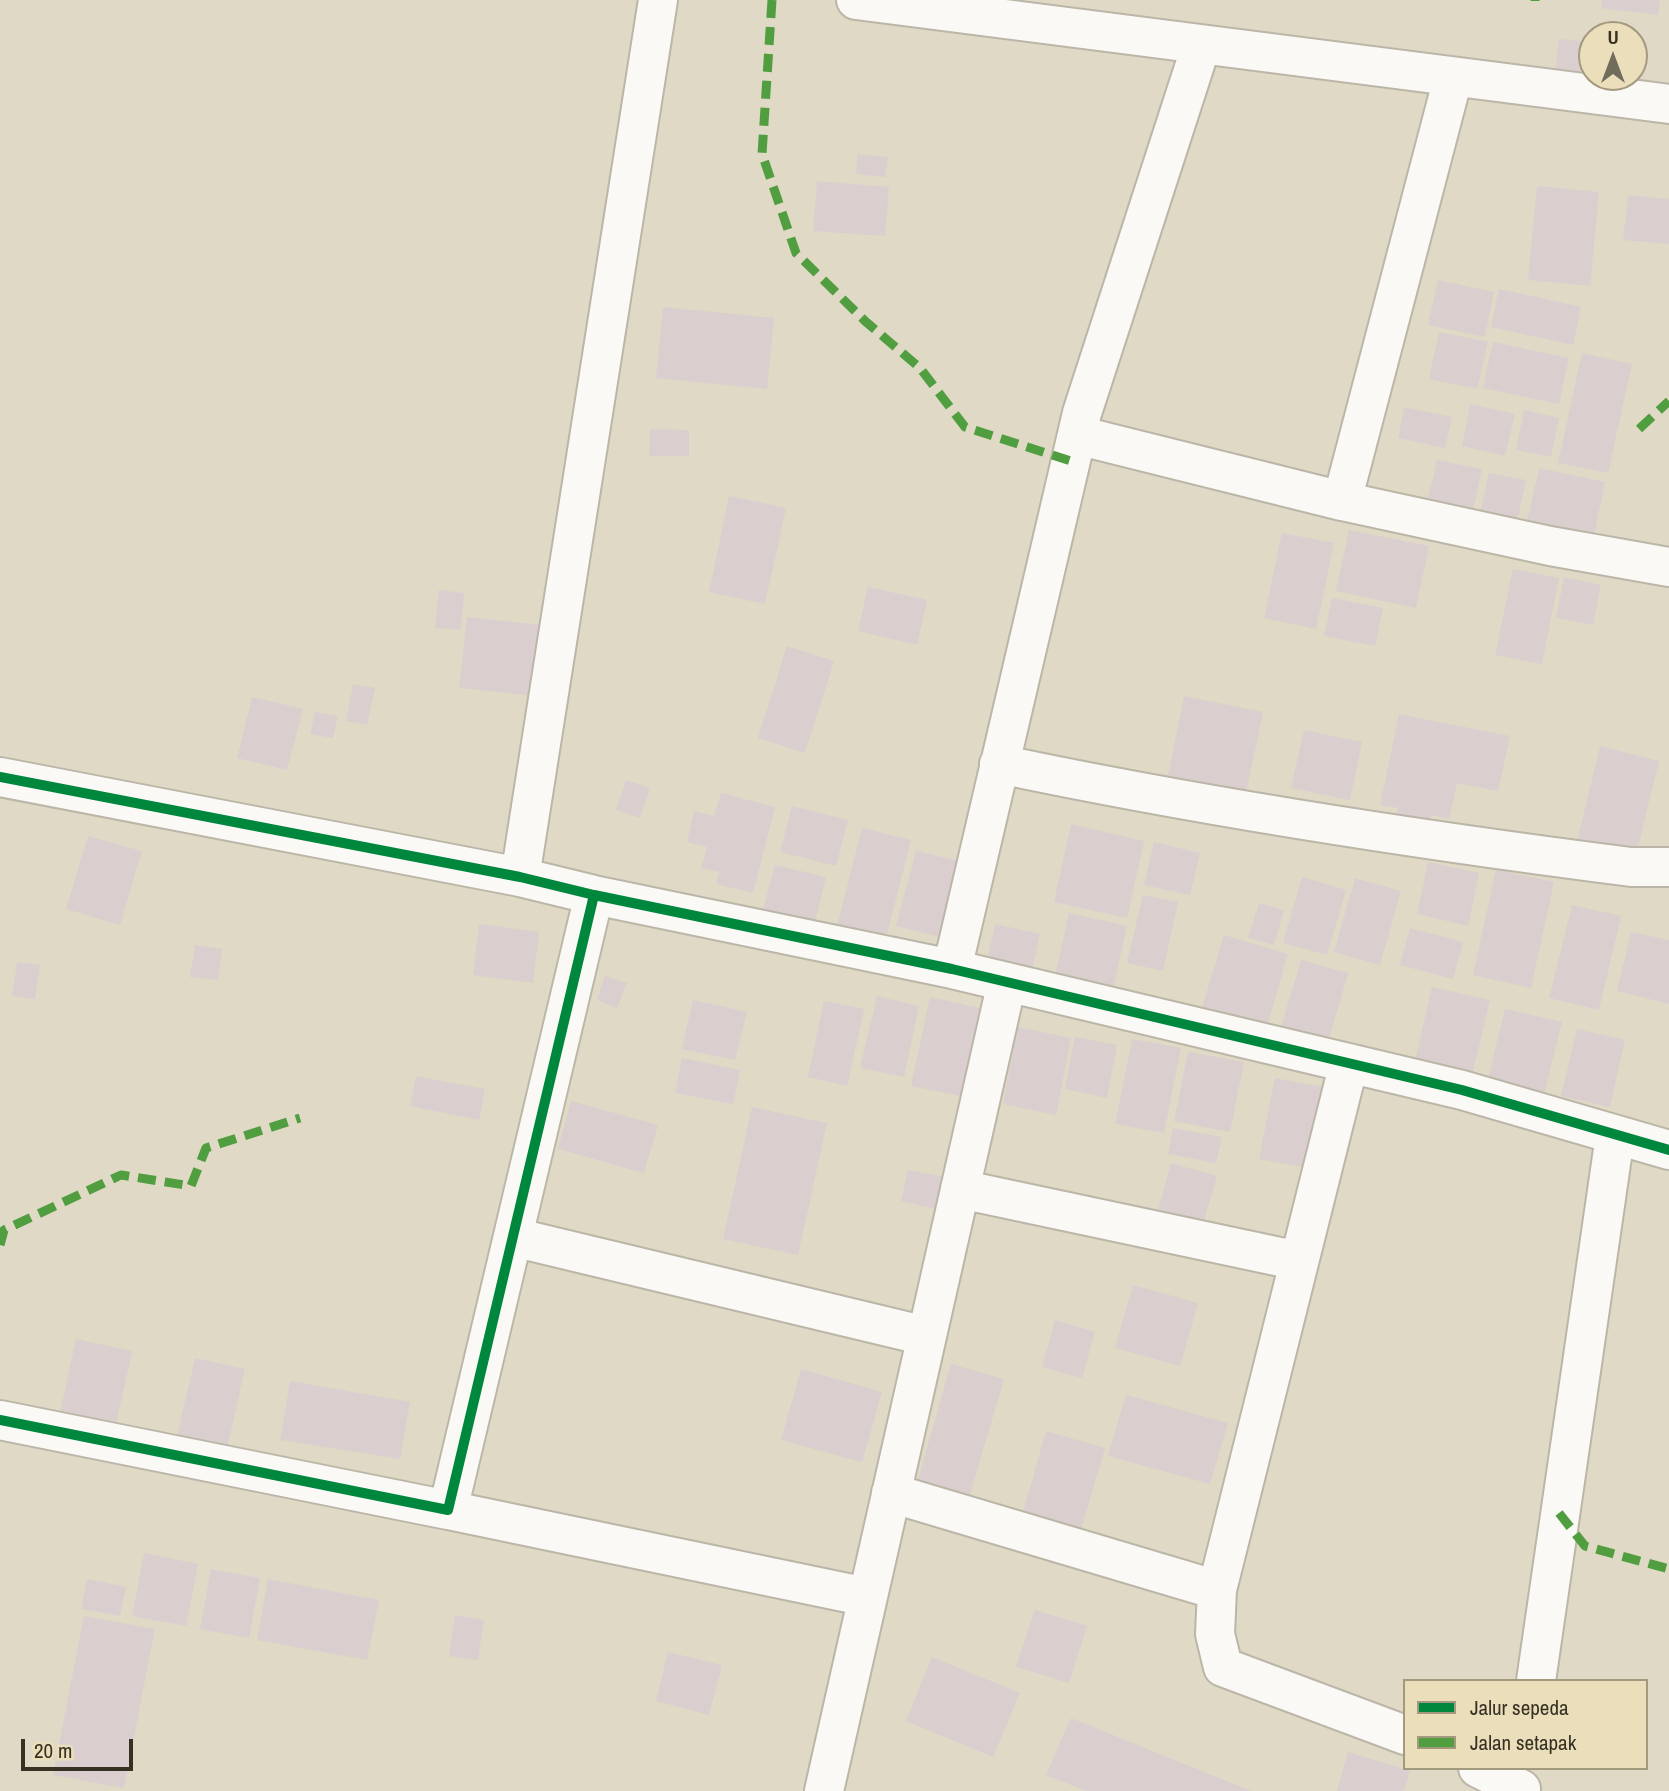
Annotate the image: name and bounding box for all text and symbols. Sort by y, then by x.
north arrow [1578,21,1648,91]
text: U [1607,24,1619,50]
legend [1403,1679,1648,1770]
text: Jalur sepeda [1470,1693,1569,1722]
scale bar [24,1724,136,1768]
text: Jalan setapak [1470,1728,1576,1757]
text: 20 m [34,1736,72,1765]

